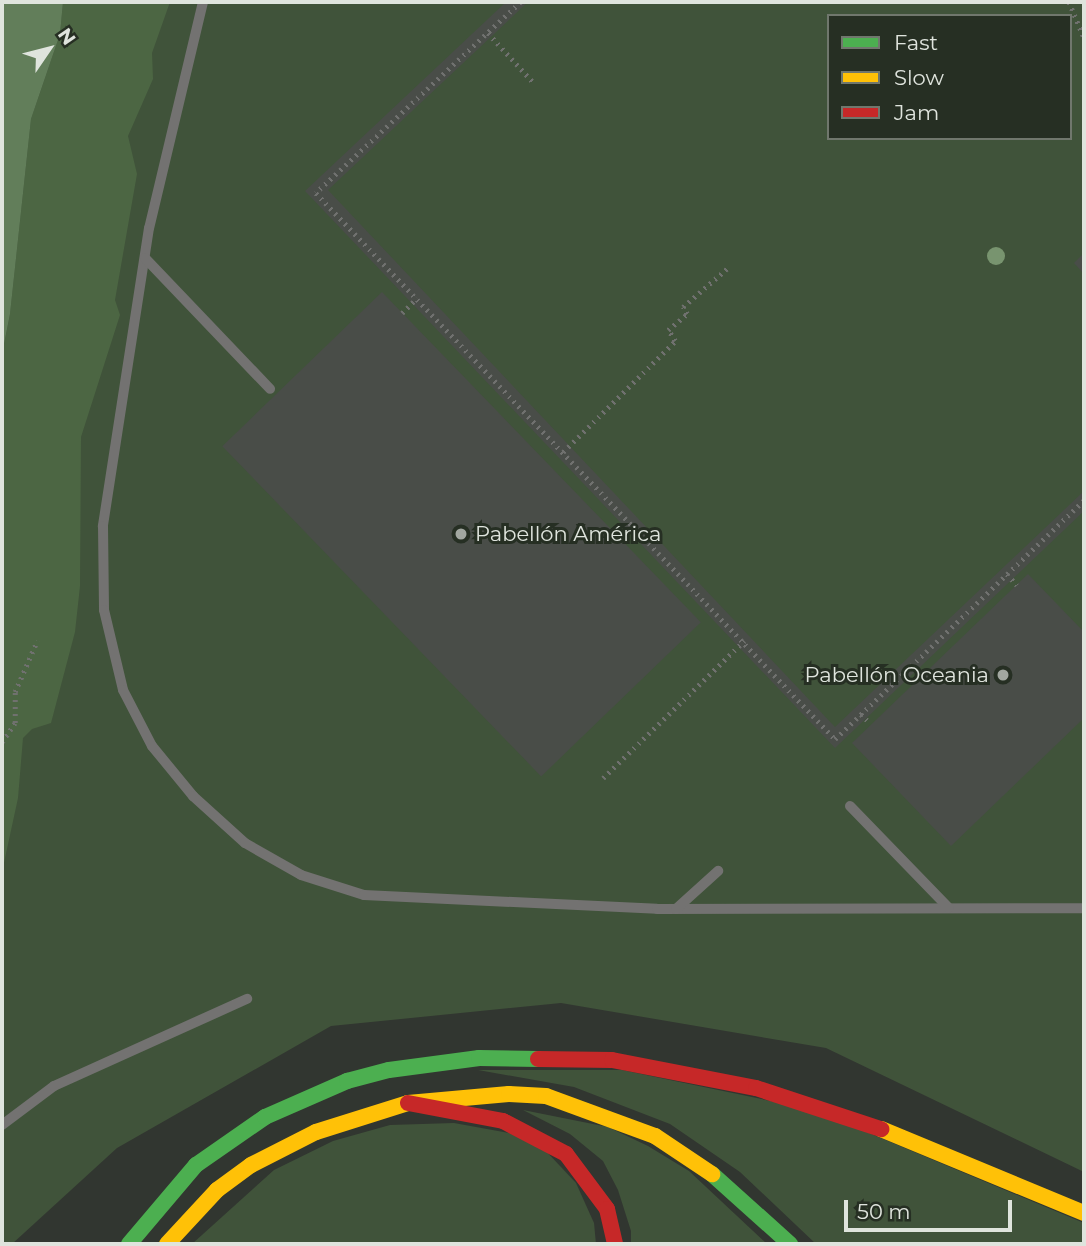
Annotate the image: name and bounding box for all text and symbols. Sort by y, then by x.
north arrow [14,14,84,84]
legend [827,14,1072,140]
text: N [53,24,80,50]
text: Fast [894,30,938,55]
text: Slow [894,65,944,90]
text: Jam [894,100,939,125]
place label: Pabellón América [475,521,661,547]
marker: Pabellón América [453,526,469,542]
place label: Pabellón Oceania [805,662,989,688]
marker: Pabellón Oceania [995,667,1011,683]
scale bar [848,1186,1016,1230]
text: 50 m [857,1199,911,1224]

